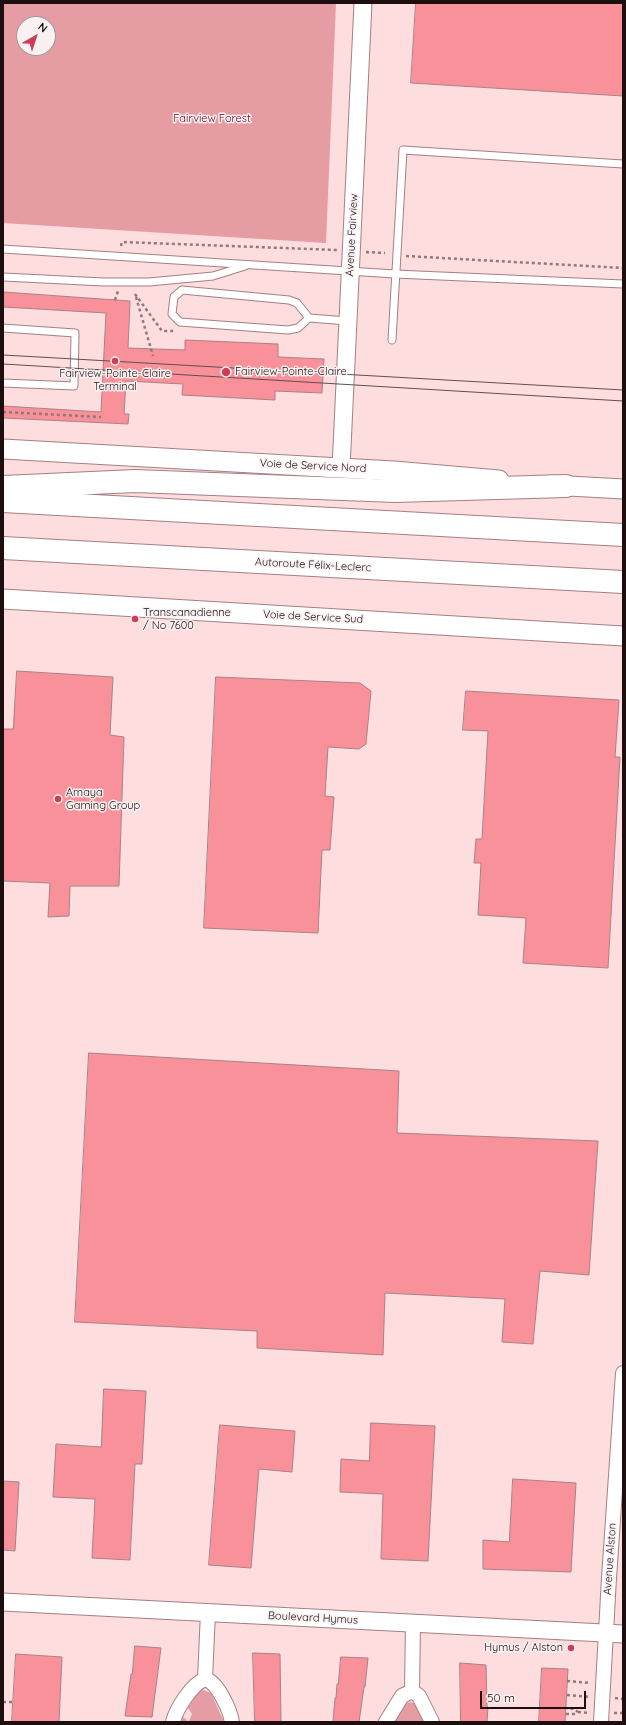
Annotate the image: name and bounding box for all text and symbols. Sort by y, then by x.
north arrow [16,16,56,56]
text: N [35,19,50,35]
park label: Fairview Forest [173,112,251,126]
street label: Avenue Fairview [343,193,361,277]
marker: Fairview-Pointe-Claire Terminal [110,356,120,366]
place label: Fairview-Pointe-Claire [235,365,347,379]
marker: Fairview-Pointe-Claire [220,366,232,378]
place label: Fairview-Pointe-Claire Terminal [59,367,171,393]
street label: Voie de Service Nord [259,457,367,475]
street label: Autoroute Félix-Leclerc [255,555,371,575]
place label: Transcanadienne / No 7600 [143,606,231,632]
street label: Voie de Service Sud [262,608,364,626]
marker: Transcanadienne / No 7600 [130,614,140,624]
place label: Amaya Gaming Group [66,786,140,812]
marker: Amaya Gaming Group [53,794,63,804]
street label: Avenue Alston [601,1523,619,1595]
street label: Boulevard Hymus [268,1609,358,1627]
place label: Hymus / Alston [484,1641,563,1655]
marker: Hymus / Alston [566,1643,576,1653]
scale bar [482,1683,588,1709]
text: 50 m [487,1690,515,1705]

